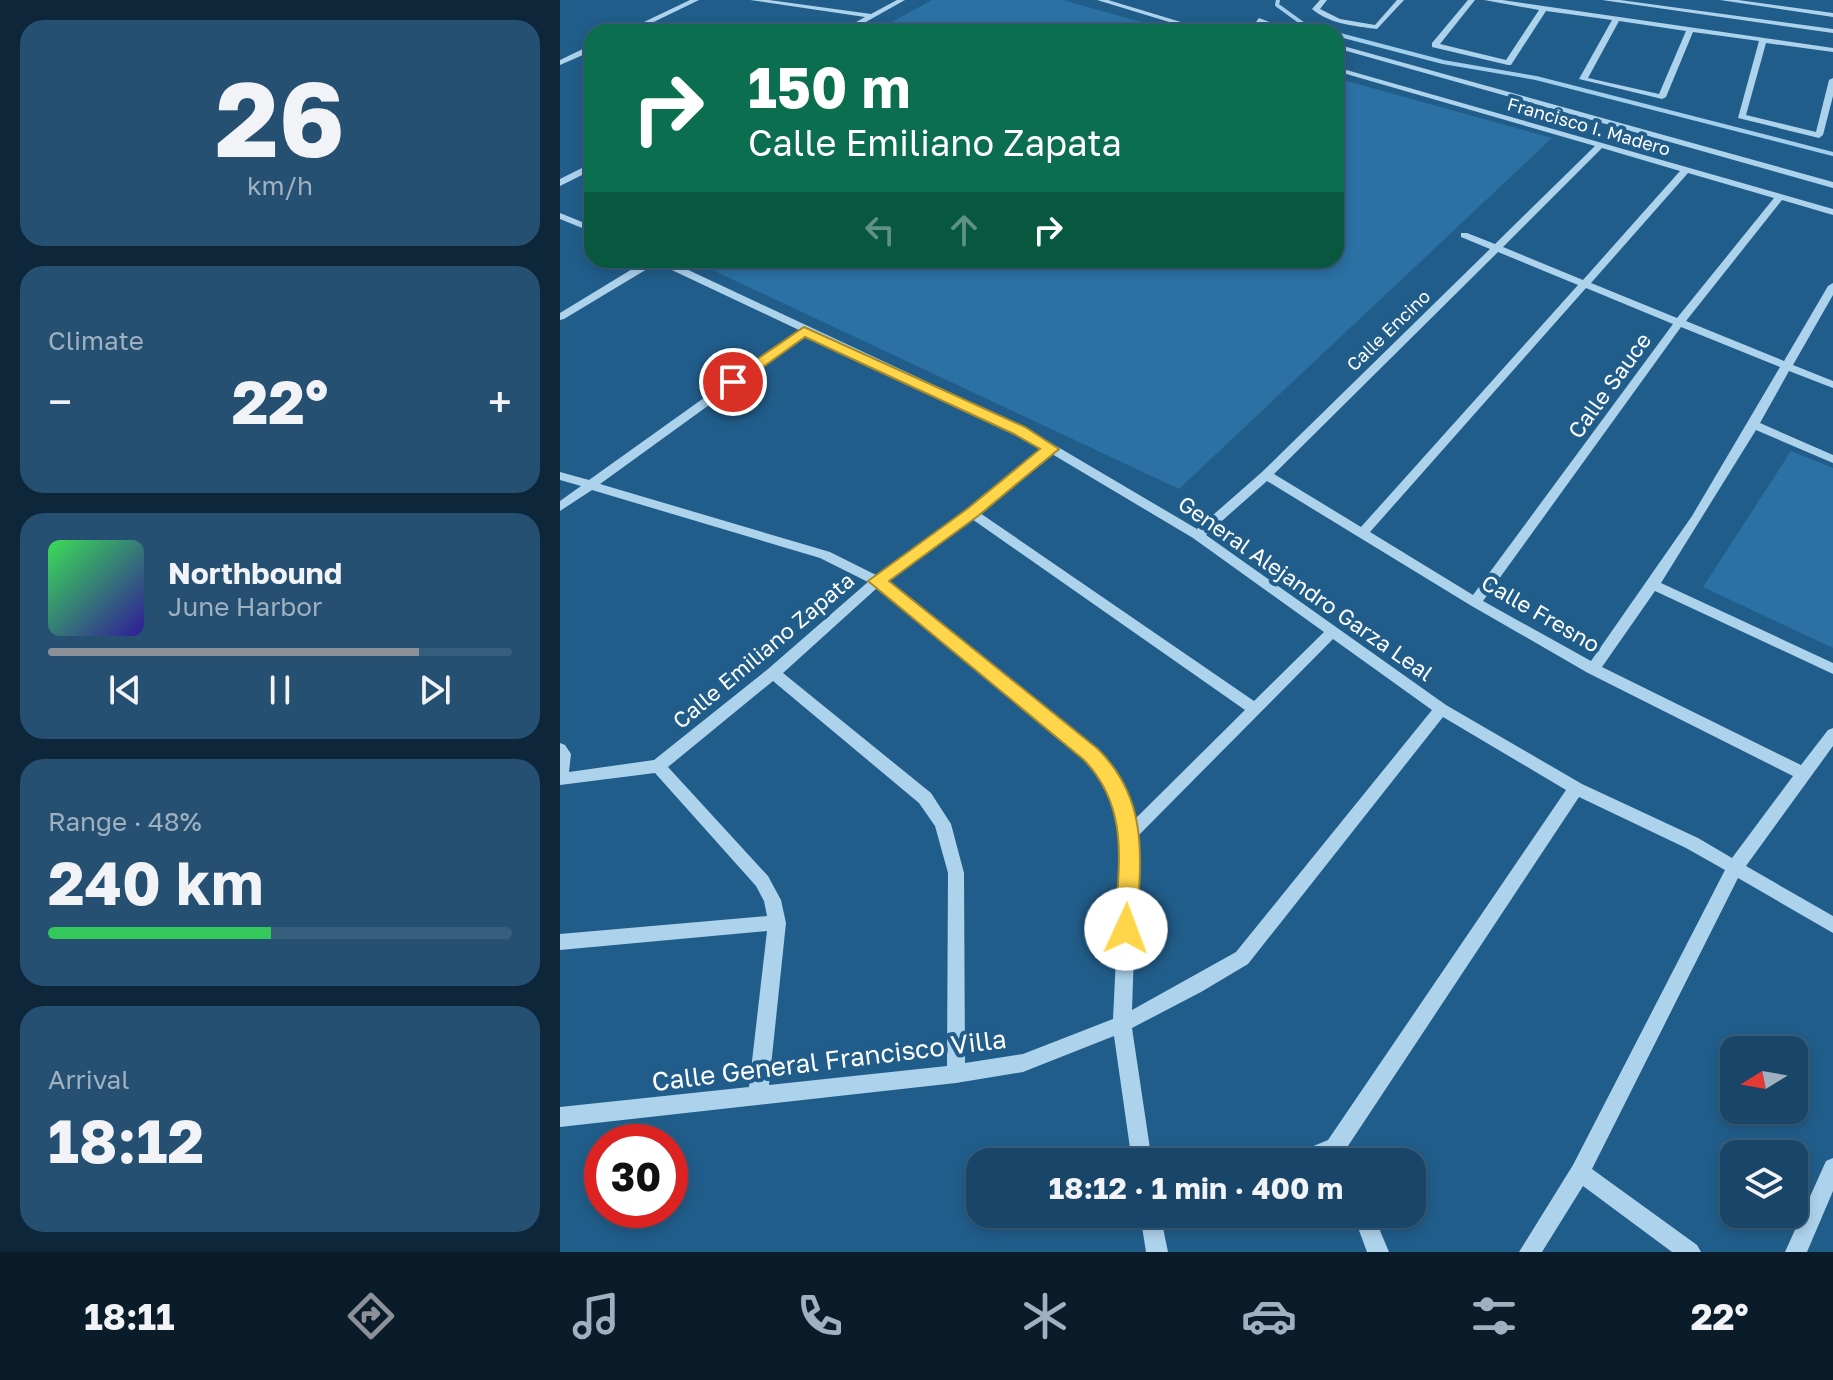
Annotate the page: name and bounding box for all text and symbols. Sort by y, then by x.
text: 150 m [748,53,910,120]
text: 26 [215,55,345,180]
icon: right [616,56,720,160]
street label: Francisco I. Madero [1505,92,1673,160]
text: Calle Emiliano Zapata [748,121,1122,164]
text: km/h [247,170,313,201]
icon: left [858,208,902,252]
icon: ahead [942,208,986,252]
icon: right [1026,208,1070,252]
street label: Calle Encino [1342,285,1434,375]
text: Climate [48,325,144,356]
street label: Calle Sauce [1562,327,1656,443]
pin [699,348,767,416]
icon: arrive [711,360,755,404]
text: 22° [232,365,328,437]
text: − [48,375,72,428]
text: + [488,375,512,428]
street label: General Alejandro Garza Leal [1173,490,1439,686]
text: Northbound [168,555,342,591]
street label: Calle Emiliano Zapata [667,566,859,734]
street label: Calle Fresno [1477,568,1605,658]
text: June Harbor [168,591,322,622]
icon: previous [103,668,147,712]
icon: pause [258,668,302,712]
icon: next [413,668,457,712]
text: Range · 48% [48,806,202,837]
text: 240 km [48,846,263,918]
position arrow [1084,887,1168,971]
street label: Calle General Francisco Villa [650,1023,1008,1097]
north arrow [1720,1036,1808,1124]
map controls [1720,1036,1808,1228]
text: Arrival [48,1064,129,1095]
text: 18:12 [48,1104,204,1176]
speed limit sign: 30 [584,1124,688,1228]
button: layers [1720,1140,1808,1228]
text: 18:12 · 1 min · 400 m [1049,1170,1343,1206]
icon: directions [343,1288,399,1344]
icon: music [568,1288,624,1344]
icon: phone [792,1288,848,1344]
icon: climate [1017,1288,1073,1344]
icon: car [1241,1288,1297,1344]
icon: filters [1466,1288,1522,1344]
text: 18:11 [84,1295,174,1338]
text: 22° [1691,1295,1749,1338]

